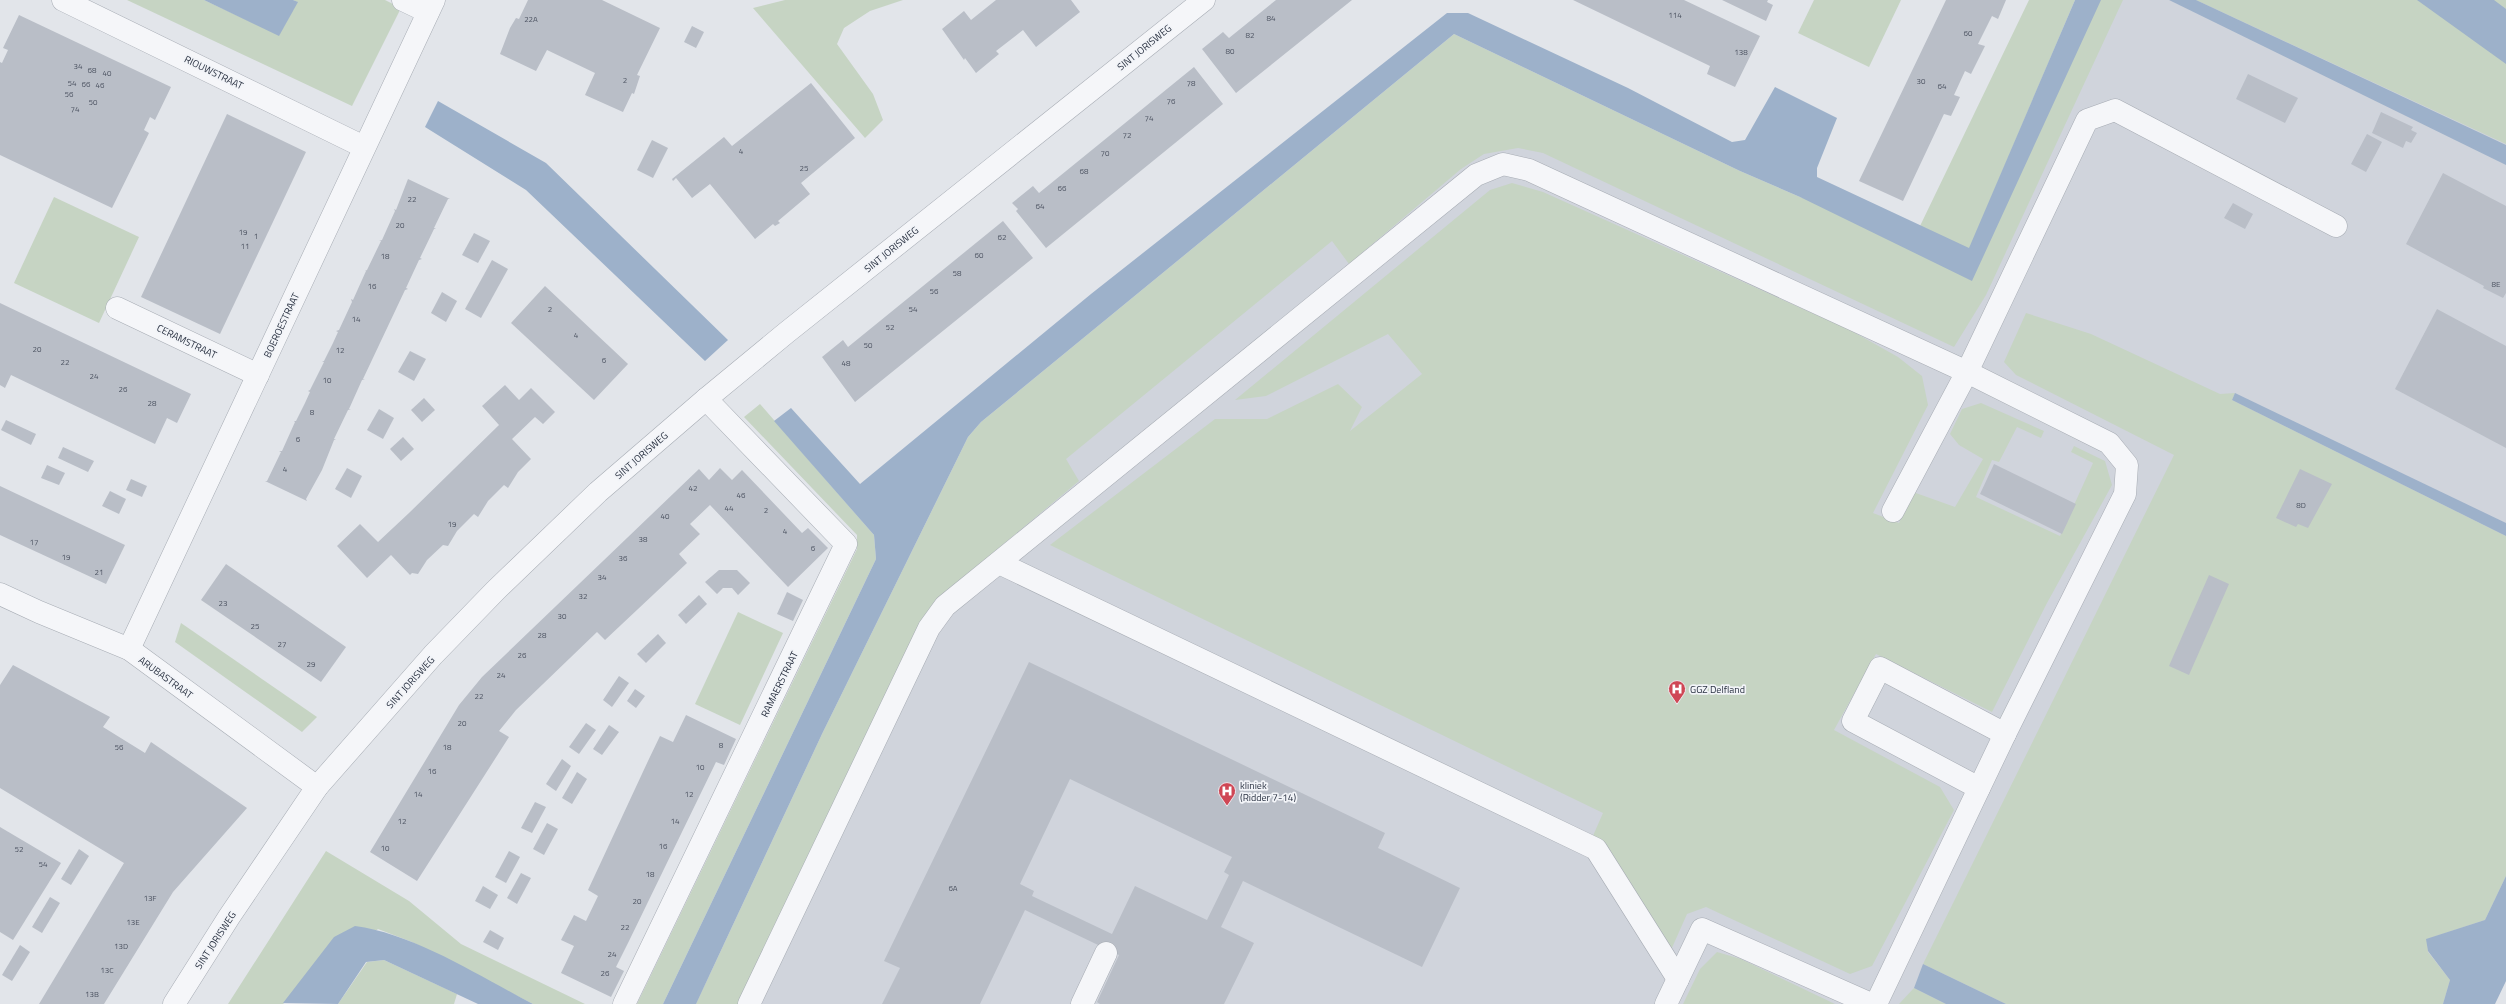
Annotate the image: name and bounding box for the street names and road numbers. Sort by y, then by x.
street label: SINT JORISWEG [1114,21,1175,74]
street label: RIOUWSTRAAT [182,52,246,94]
street label: SINT JORISWEG [861,223,922,276]
street label: BOEROESTRAAT [260,290,303,360]
street label: CERAMSTRAAT [154,320,220,363]
street label: SINT JORISWEG [611,428,671,483]
street label: RAMAERSTRAAT [757,648,802,720]
street label: ARUBASTRAAT [135,653,197,703]
street label: SINT JORISWEG [383,653,438,712]
street label: SINT JORISWEG [191,908,240,972]

